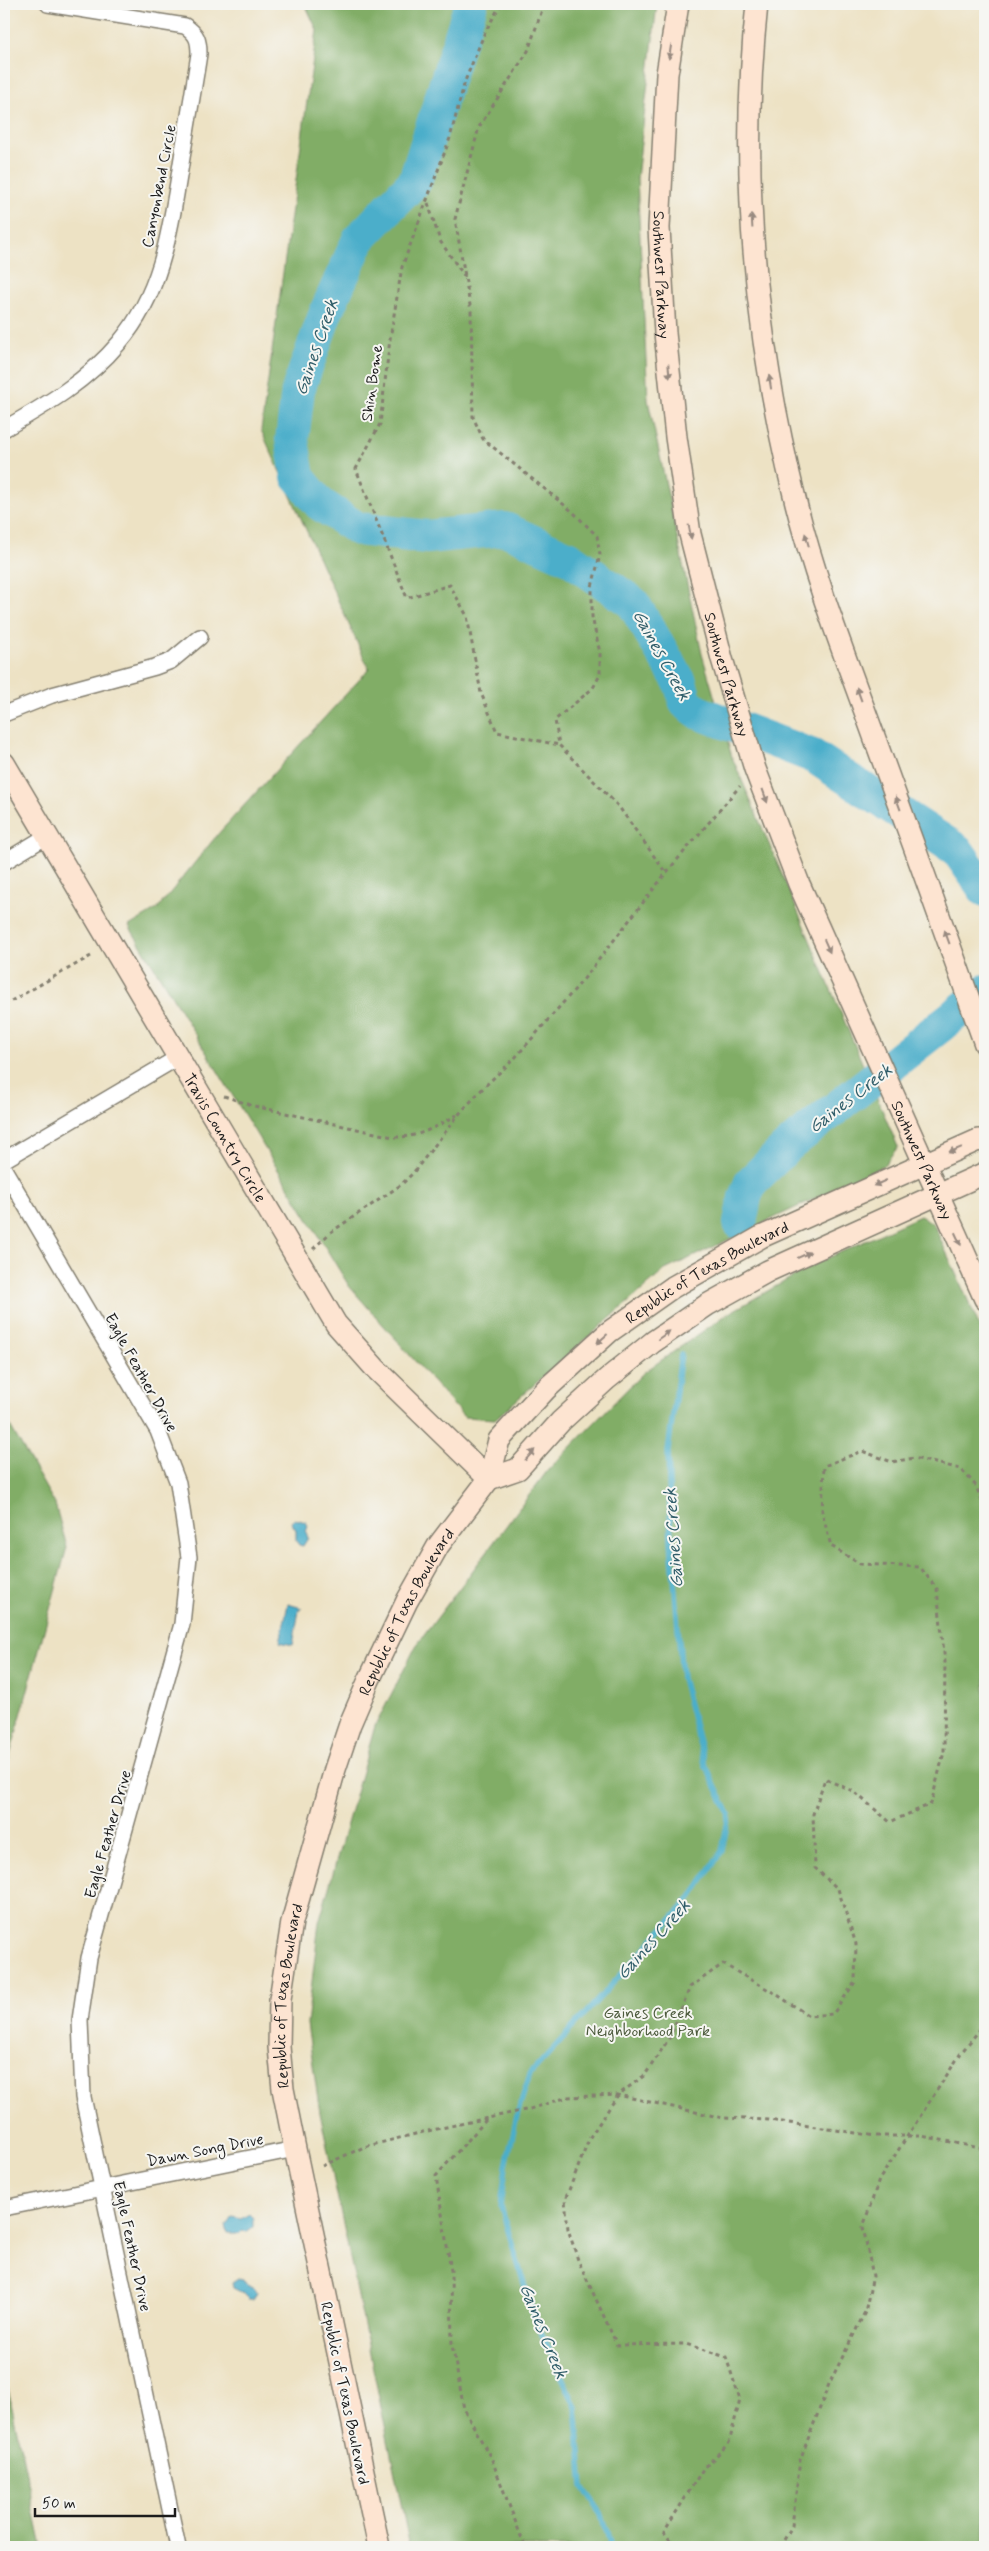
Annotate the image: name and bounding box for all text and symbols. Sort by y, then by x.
one-way arrow [666,44,674,60]
street label: Canyonbend Circle [137,123,182,250]
street label: Southwest Parkway [647,210,675,340]
one-way arrow [748,213,756,229]
water label: Gaines Creek [289,296,345,399]
street label: Shin Bome [357,343,388,423]
one-way arrow [665,363,673,379]
one-way arrow [766,374,774,390]
one-way arrow [687,525,695,541]
one-way arrow [802,533,810,548]
water label: Gaines Creek [626,606,696,705]
street label: Southwest Parkway [698,610,754,739]
one-way arrow [855,686,863,701]
one-way arrow [761,789,769,804]
one-way arrow [894,795,902,810]
one-way arrow [943,929,951,944]
one-way arrow [823,939,831,953]
water label: Gaines Creek [804,1058,898,1139]
street label: Travis Country Circle [178,1070,271,1206]
street label: Southwest Parkway [885,1098,957,1223]
one-way arrow [948,1147,962,1155]
one-way arrow [873,1179,887,1187]
street label: Republic of Texas Boulevard [622,1217,792,1329]
one-way arrow [954,1232,962,1246]
one-way arrow [797,1250,811,1258]
street label: Eagle Feather Drive [99,1310,182,1436]
one-way arrow [657,1330,670,1340]
one-way arrow [597,1333,609,1345]
one-way arrow [525,1449,536,1462]
water label: Gaines Creek [659,1487,689,1589]
street label: Republic of Texas Boulevard [355,1525,460,1699]
street label: Eagle Feather Drive [80,1768,137,1901]
water label: Gaines Creek [611,1894,696,1985]
street label: Republic of Texas Boulevard [270,1901,309,2089]
park label: Gaines Creek Neighborhood Park [586,2003,710,2042]
street label: Dawn Song Drive [145,2129,266,2173]
street label: Eagle Feather Drive [107,2179,156,2313]
water label: Gaines Creek [513,2280,573,2382]
street label: Republic of Texas Boulevard [315,2300,374,2487]
scale bar [35,2486,175,2518]
text: 50 m [42,2494,76,2514]

